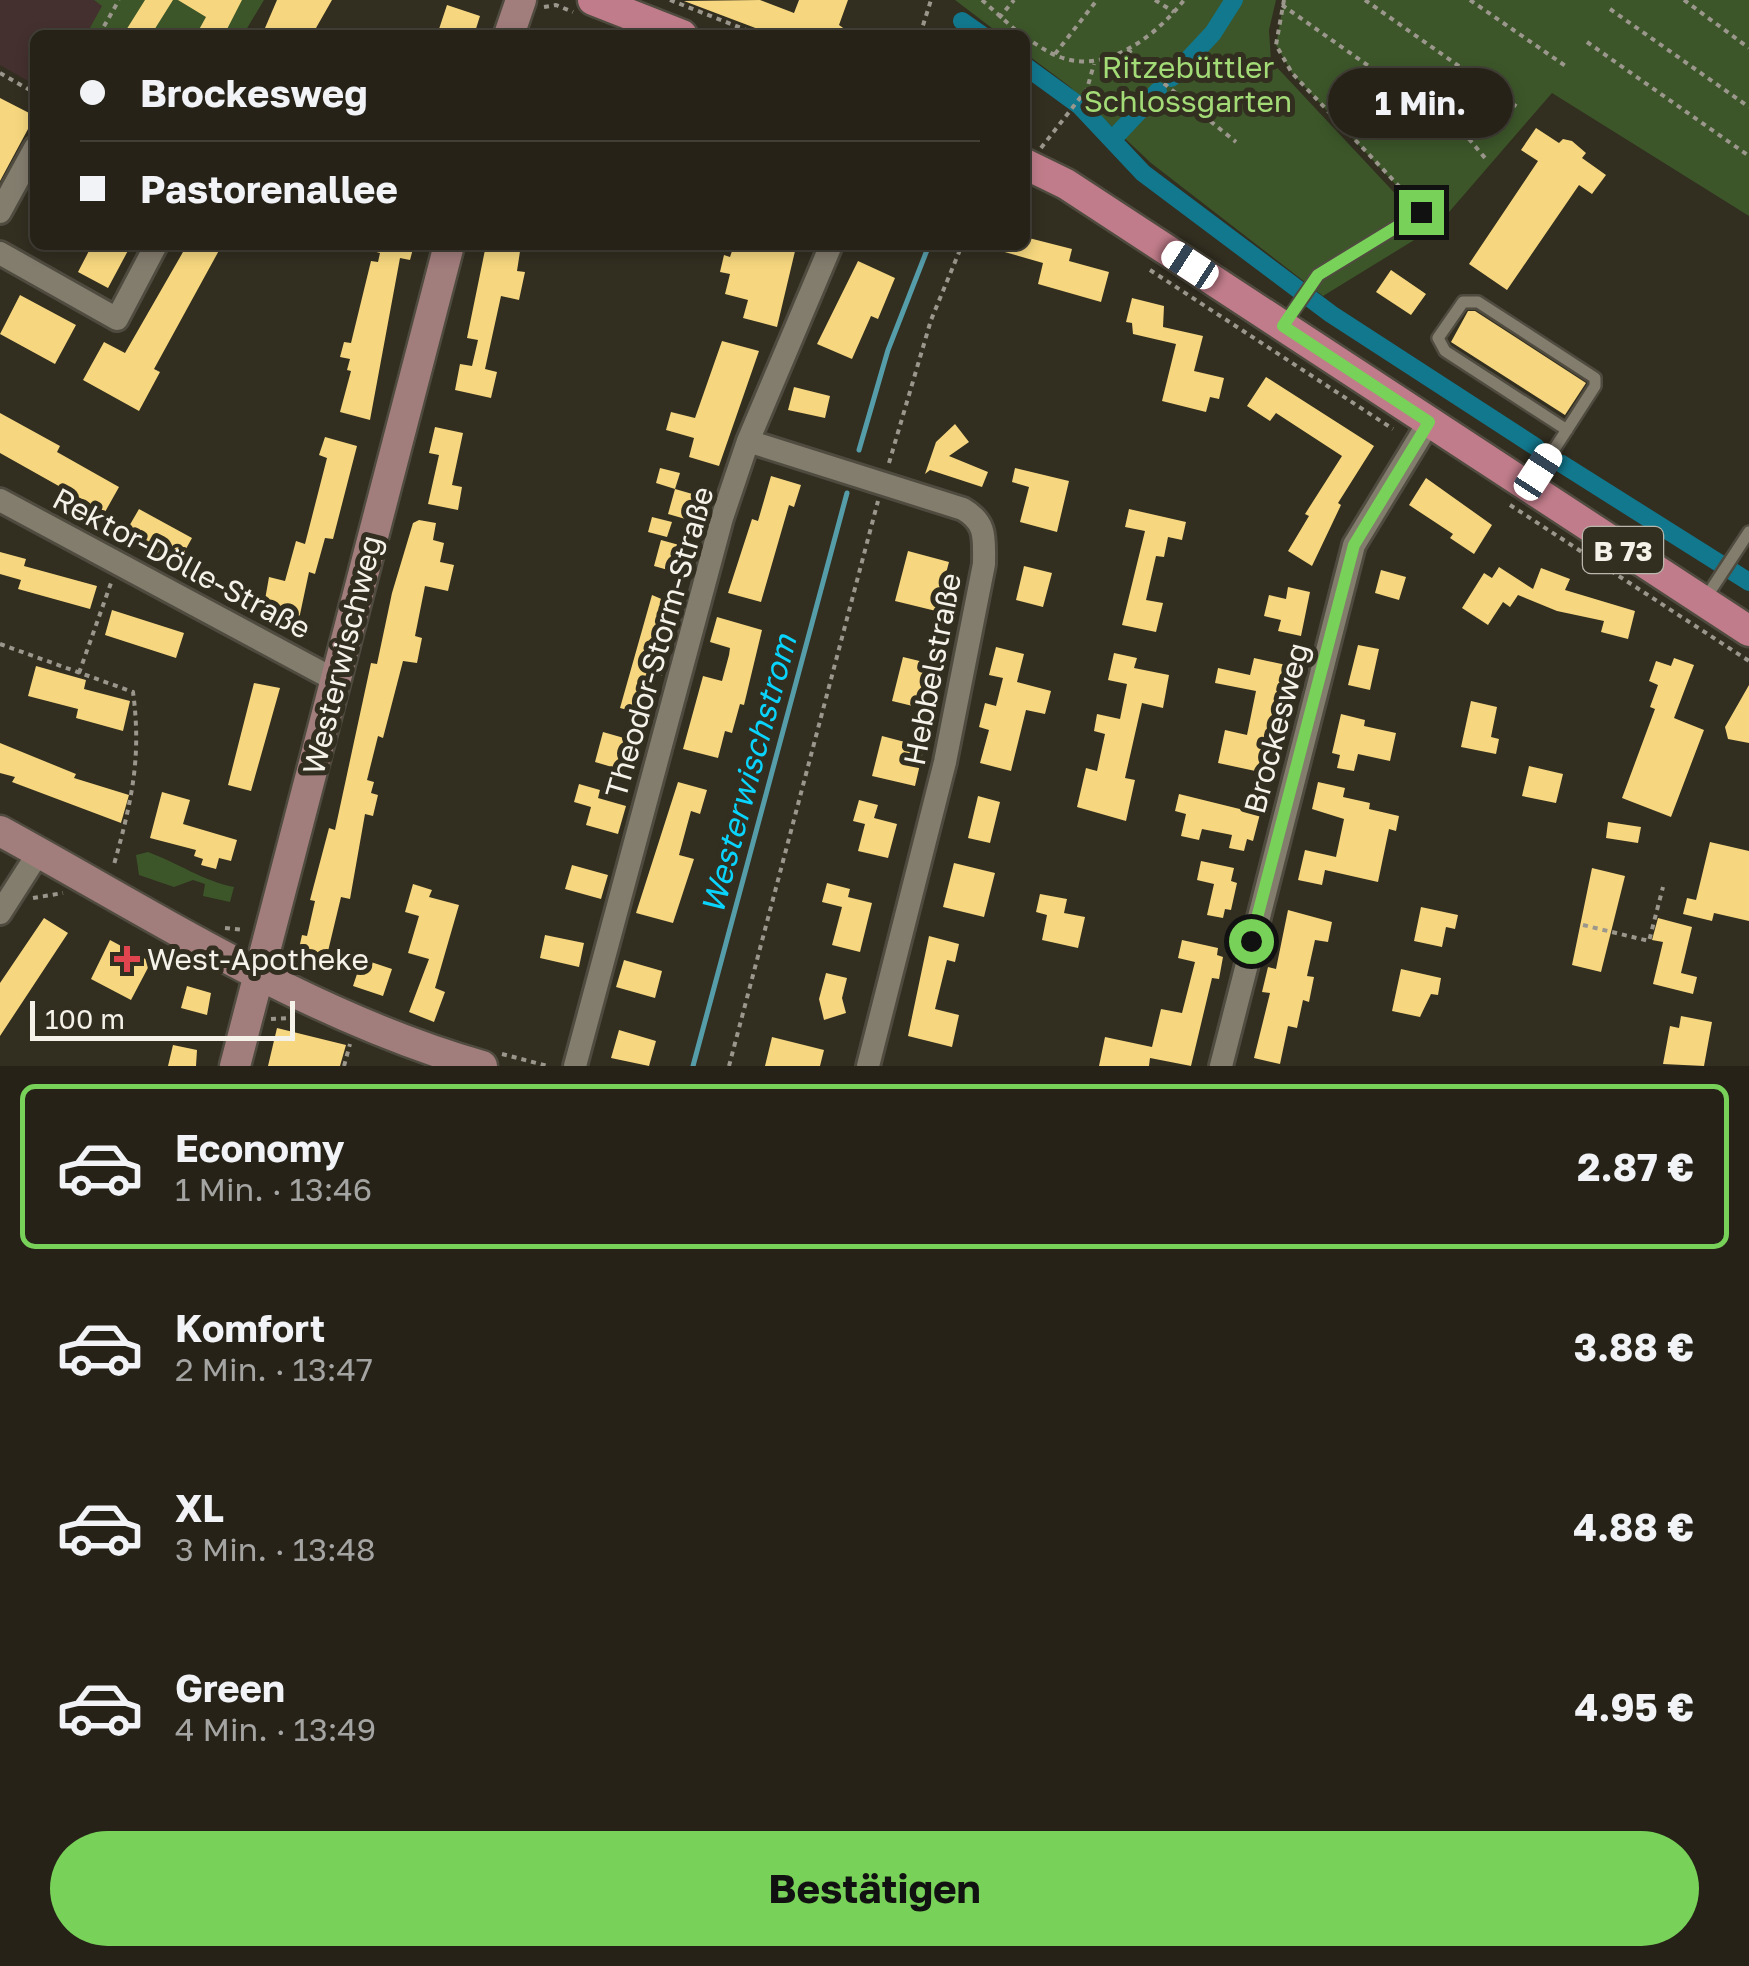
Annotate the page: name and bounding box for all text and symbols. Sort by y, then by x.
park label: Ritzebüttler Schlossgarten [1084,49,1292,119]
callout: 1 Min. [1328,67,1514,137]
text: Brockesweg [140,70,368,115]
text: 1 Min. [1375,84,1466,122]
text: Pastorenallee [140,166,398,211]
route end [1399,190,1444,235]
car [1157,236,1223,294]
car [1509,439,1567,505]
street label: Rektor-Dölle-Straße [47,480,317,646]
street label: Theodor-Storm-Straße [597,482,721,802]
road number: B 73 [1583,527,1663,573]
street label: Westerwischweg [295,532,389,778]
street label: Hebbelstraße [896,570,968,768]
water label: Westerwischstrom [692,629,804,918]
street label: Brockesweg [1236,639,1316,817]
route start [1229,919,1274,964]
place label: West-Apotheke [147,941,369,977]
marker: West-Apotheke [116,948,138,970]
scale bar [30,996,295,1040]
text: 100 m [45,1002,125,1035]
icon: car [55,1122,145,1212]
text: Economy [175,1125,344,1170]
text: 2.87 € [1577,1144,1694,1189]
text: 1 Min. · 13:46 [175,1170,372,1208]
icon: car [55,1302,145,1392]
text: Komfort [175,1305,325,1350]
text: 3.88 € [1574,1324,1694,1369]
text: 2 Min. · 13:47 [175,1350,373,1388]
icon: car [55,1482,145,1572]
text: XL [175,1485,224,1530]
text: 4.88 € [1573,1504,1694,1549]
text: 3 Min. · 13:48 [175,1530,376,1568]
icon: car [55,1662,145,1752]
text: Green [175,1665,285,1710]
text: 4.95 € [1574,1684,1694,1729]
text: 4 Min. · 13:49 [175,1710,376,1748]
button: Bestätigen [50,1831,1699,1946]

